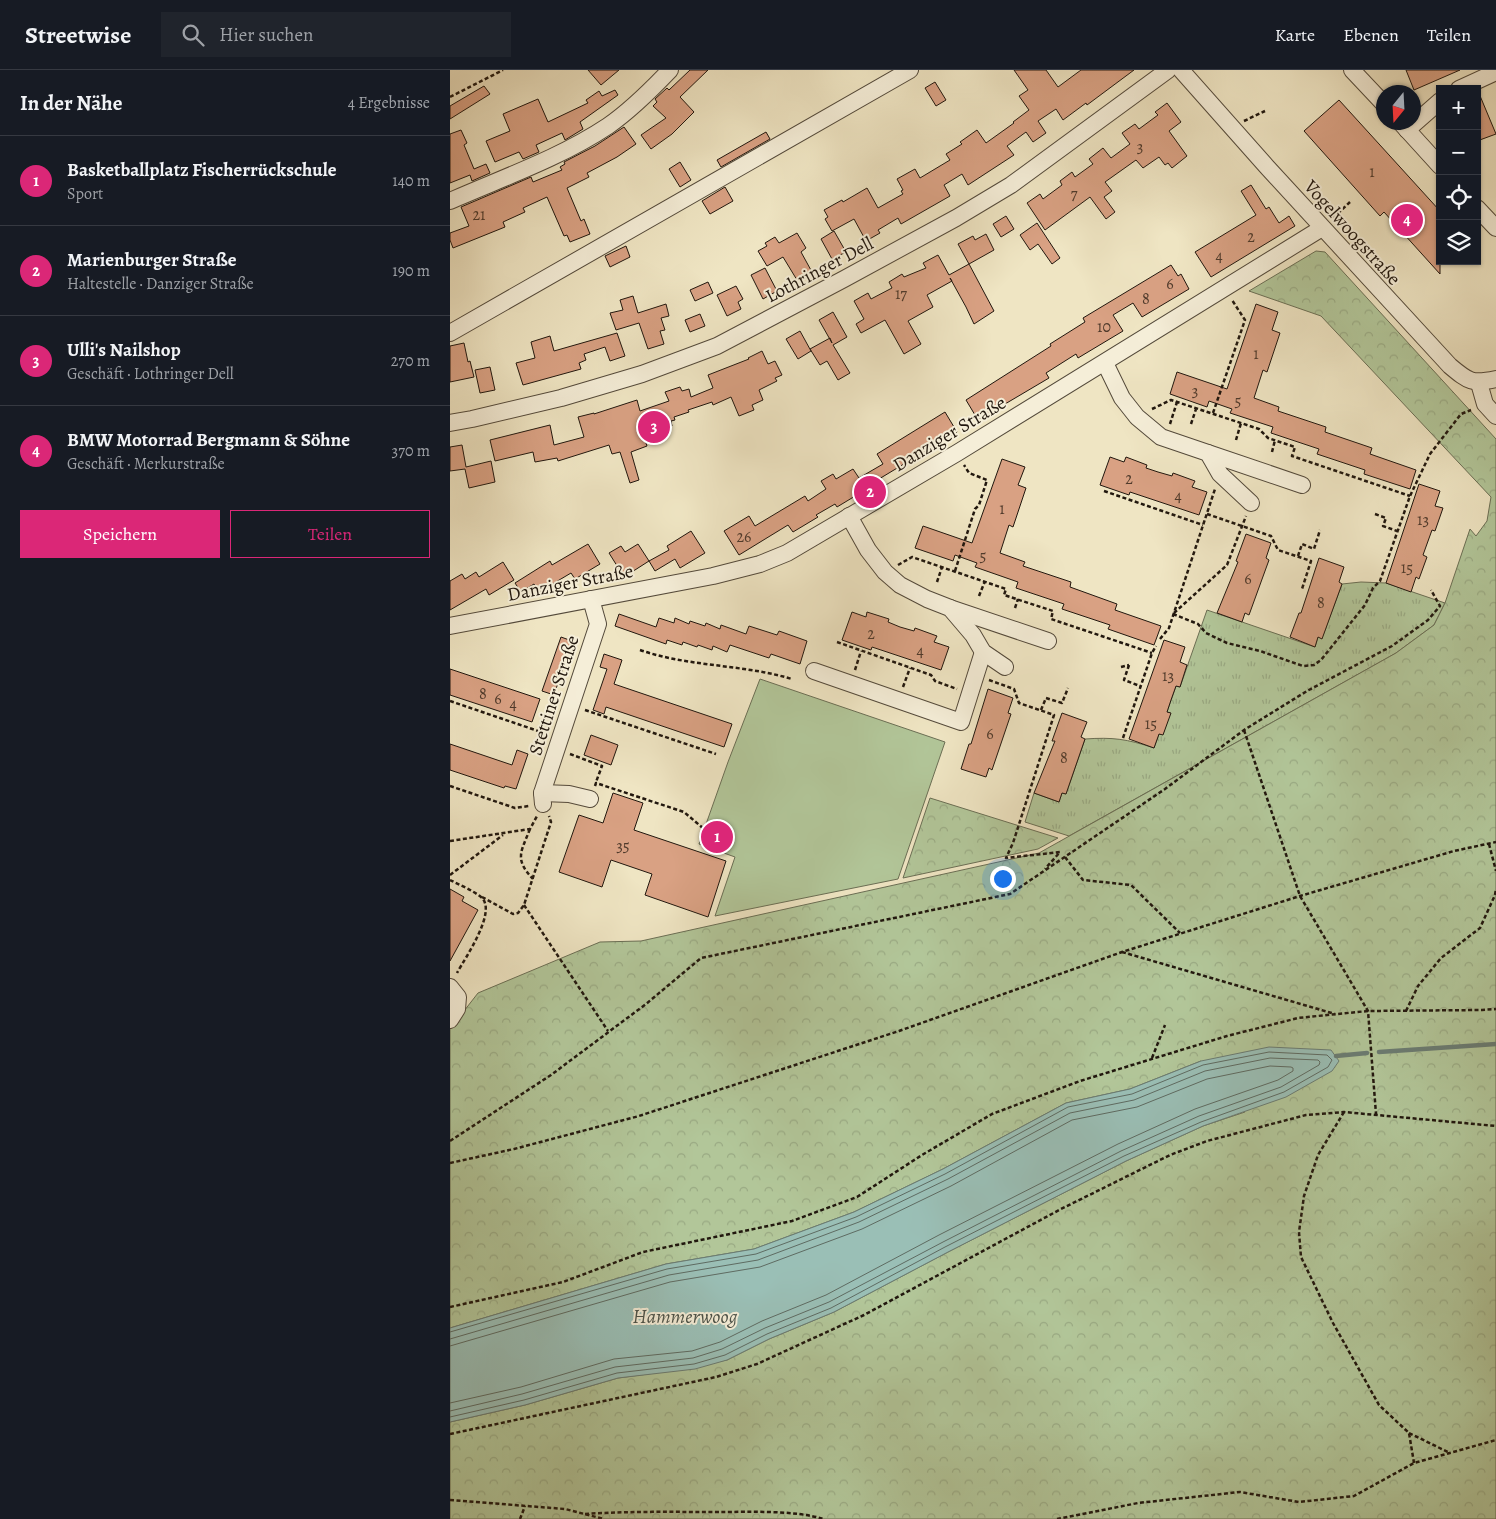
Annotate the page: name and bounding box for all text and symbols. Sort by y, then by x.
search box [161,12,511,57]
text: Streetwise [25,19,131,51]
icon: search [179,21,207,49]
text: Hier suchen [219,22,313,48]
text: Karte [1275,23,1315,47]
text: Ebenen [1343,23,1399,47]
text: Teilen [1427,23,1471,47]
north arrow [1376,85,1421,130]
map controls [1436,85,1481,265]
button: + [1436,85,1481,130]
text: In der Nähe [20,89,122,117]
text: 4 Ergebnisse [348,92,430,114]
button: − [1436,130,1481,175]
house number: 3 [1137,136,1143,158]
text: Basketballplatz Fischerrückschule [67,157,337,183]
house number: 1 [1369,161,1375,183]
text: 1 [33,170,39,192]
text: 140 m [392,170,430,192]
street label: Vogelwoogstraße [1297,174,1407,291]
button: locate [1436,175,1481,220]
text: Sport [67,183,103,205]
house number: 7 [1071,183,1078,205]
pin: 4 [1391,201,1423,239]
house number: 21 [472,204,486,226]
button: layers [1436,220,1481,265]
house number: 2 [1247,226,1255,248]
street label: Lothringer Dell [761,230,878,309]
house number: 4 [1215,245,1223,267]
text: Marienburger Straße [67,247,236,273]
text: 2 [32,260,40,282]
text: 190 m [392,260,430,282]
text: Haltestelle · Danziger Straße [67,273,254,295]
house number: 6 [1166,273,1174,295]
house number: 17 [895,283,907,305]
house number: 8 [1142,288,1150,310]
house number: 10 [1097,316,1111,338]
text: Ulli's Nailshop [67,337,181,363]
house number: 1 [1253,343,1259,365]
text: 3 [33,350,39,372]
text: 270 m [391,350,430,372]
text: Geschäft · Lothringer Dell [67,363,234,385]
house number: 3 [1192,380,1198,402]
street label: Danziger Straße [888,390,1011,478]
house number: 5 [1235,390,1242,412]
pin: 3 [638,408,670,446]
text: BMW Motorrad Bergmann & Söhne [67,427,350,453]
text: 4 [32,440,40,462]
text: 370 m [392,440,430,462]
text: Geschäft · Merkurstraße [67,453,225,475]
house number: 2 [1125,468,1133,490]
pin: 2 [854,473,886,511]
house number: 4 [1174,485,1182,507]
house number: 1 [999,498,1005,520]
house number: 13 [1417,509,1429,531]
button: Speichern [20,510,220,558]
button: Teilen [230,510,430,558]
house number: 26 [737,526,752,548]
house number: 5 [980,545,987,567]
house number: 15 [1401,557,1413,579]
street label: Danziger Straße [505,558,635,608]
house number: 6 [1244,568,1252,590]
house number: 8 [1317,592,1325,614]
house number: 2 [867,623,875,645]
street label: Stettiner Straße [522,632,586,759]
house number: 4 [916,640,924,662]
house number: 13 [1162,665,1174,687]
house number: 8 [479,683,487,705]
house number: 6 [494,688,502,710]
house number: 4 [509,693,517,715]
house number: 15 [1145,713,1157,735]
house number: 6 [986,723,994,745]
house number: 8 [1060,747,1068,769]
pin: 1 [701,818,733,856]
house number: 35 [616,835,630,857]
your location [990,866,1016,892]
water label: Hammerwoog [633,1303,738,1330]

